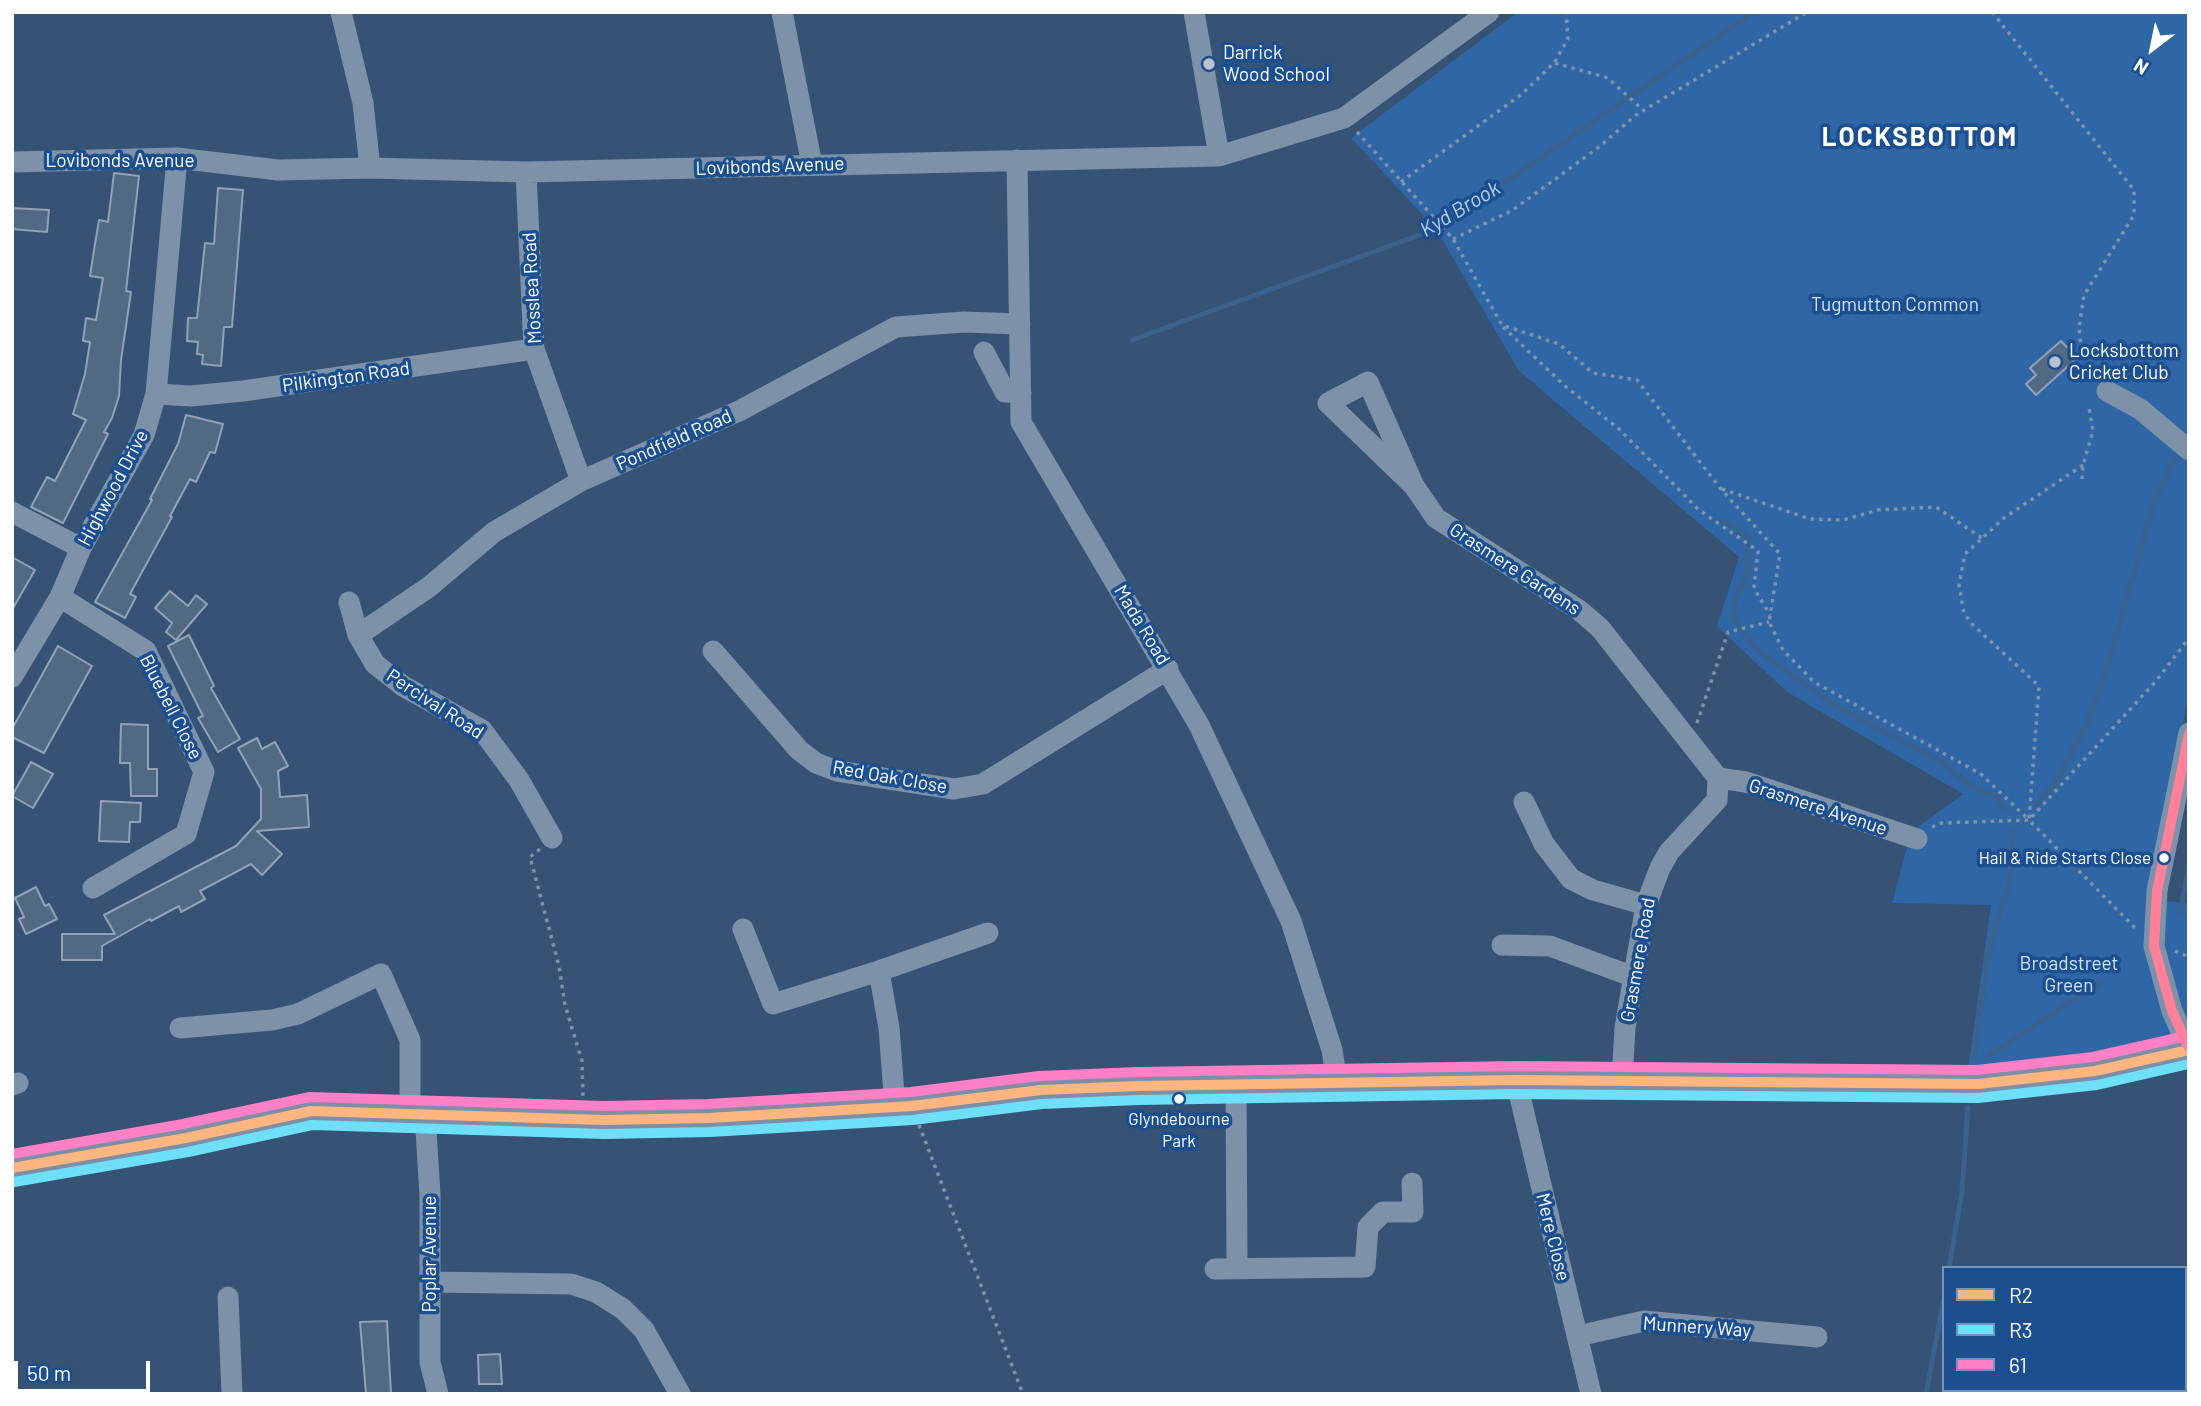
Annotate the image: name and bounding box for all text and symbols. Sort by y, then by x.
north arrow [2117,14,2187,84]
place label: Darrick Wood School [1223,42,1330,86]
text: N [2129,54,2152,80]
marker: Darrick Wood School [1201,56,1217,72]
district label: LOCKSBOTTOM [1823,121,2017,153]
street label: Lovibonds Avenue [45,150,195,172]
street label: Lovibonds Avenue [695,152,845,180]
water label: Kyd Brook [1415,175,1505,243]
street label: Mosslea Road [518,232,546,344]
park label: Tugmutton Common [1811,294,1979,316]
place label: Locksbottom Cricket Club [2069,340,2179,384]
marker: Locksbottom Cricket Club [2047,354,2063,370]
street label: Pilkington Road [281,357,411,397]
street label: Pondfield Road [613,404,735,476]
street label: Highwood Drive [73,426,153,550]
street label: Grasmere Gardens [1445,518,1585,620]
street label: Mada Road [1109,581,1175,669]
street label: Bluebell Close [135,651,207,763]
street label: Percival Road [382,664,488,744]
street label: Red Oak Close [831,756,949,798]
street label: Grasmere Avenue [1746,774,1890,840]
place label: Hail & Ride Starts Close [1979,848,2151,868]
marker: Hail & Ride Starts Close [2157,851,2171,865]
street label: Grasmere Road [1616,896,1660,1024]
park label: Broadstreet Green [2019,953,2119,997]
marker: Glyndebourne Park [1172,1092,1186,1106]
place label: Glyndebourne Park [1128,1109,1230,1149]
street label: Mere Close [1531,1191,1575,1283]
street label: Poplar Avenue [419,1196,441,1312]
legend [1942,1266,2187,1392]
text: R2 [2009,1282,2033,1307]
street label: Munnery Way [1642,1312,1752,1342]
text: R3 [2009,1317,2033,1342]
scale bar [18,1346,154,1390]
text: 61 [2009,1352,2027,1377]
text: 50 m [27,1360,71,1385]

